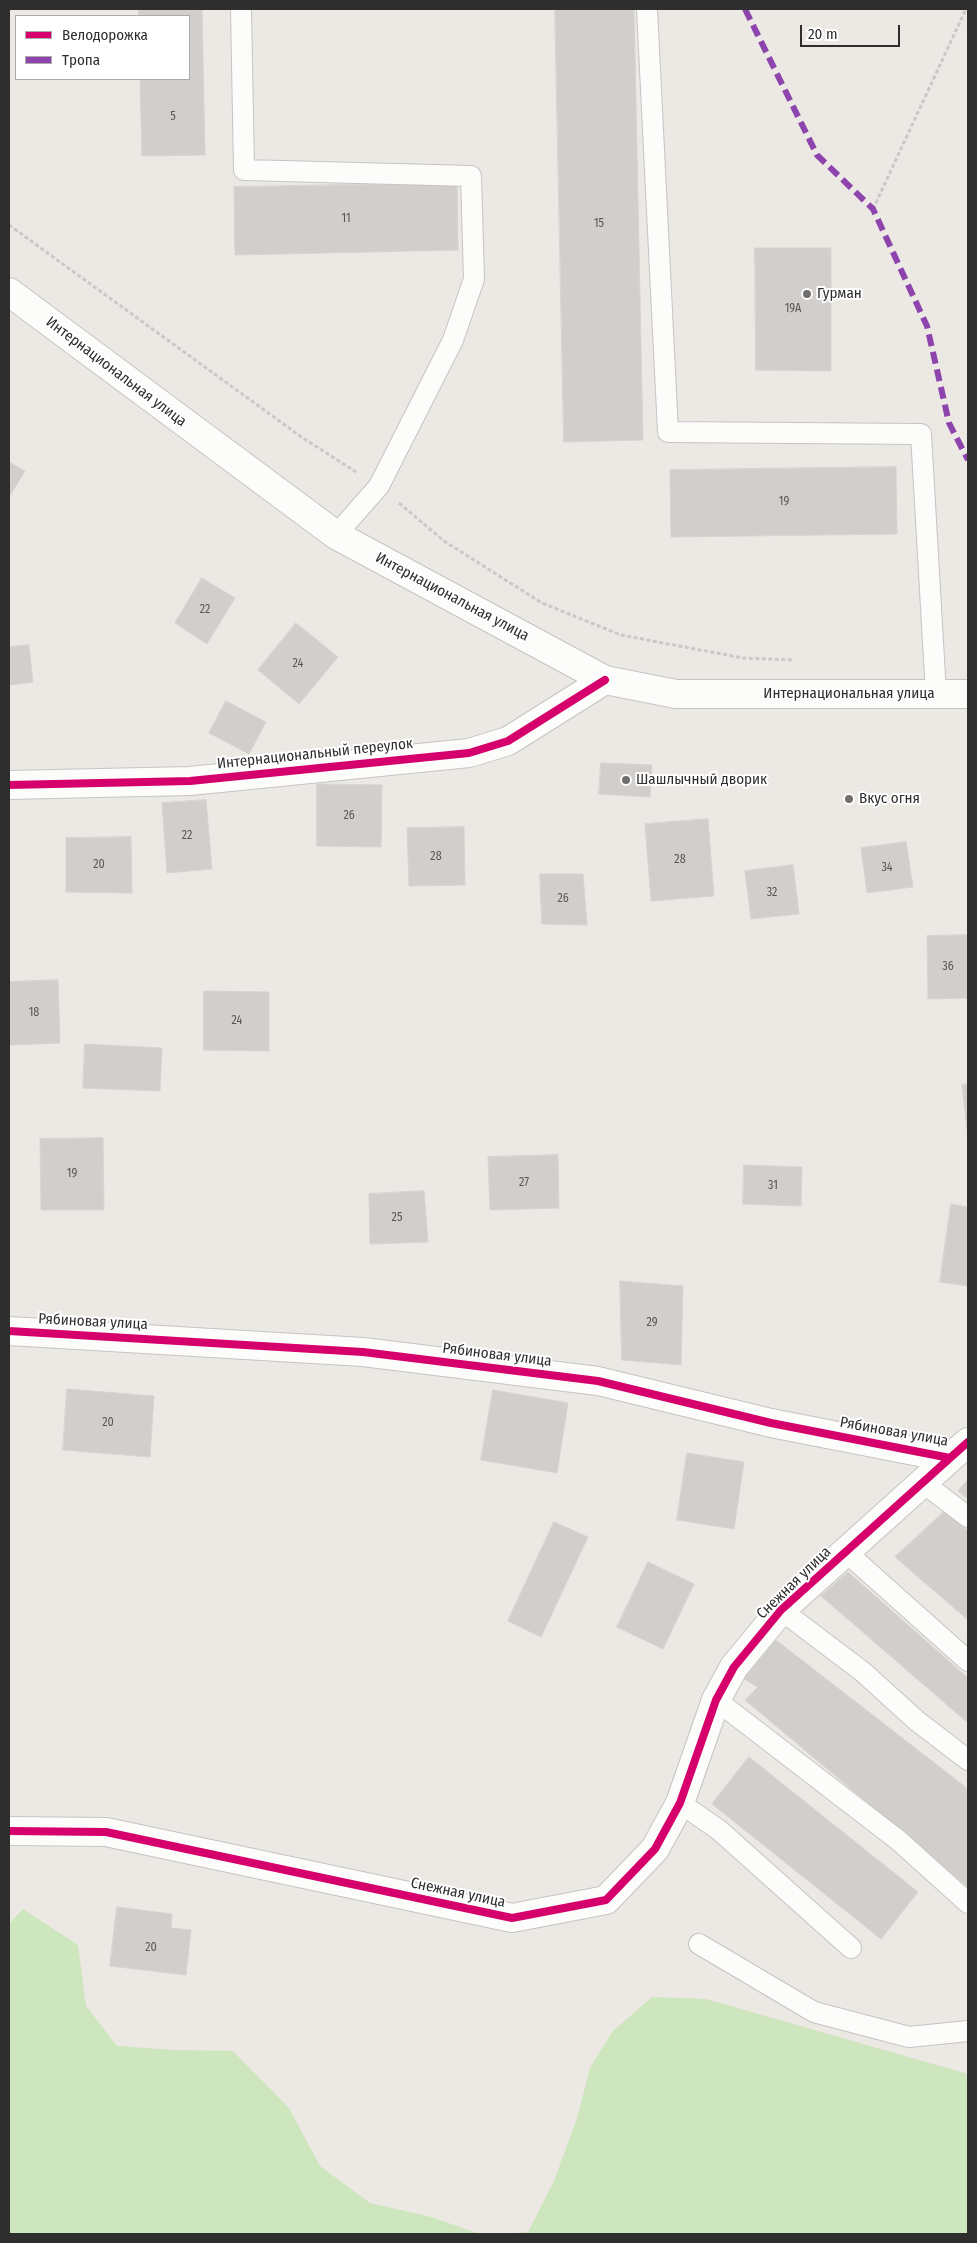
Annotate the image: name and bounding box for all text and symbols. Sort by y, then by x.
legend [15,15,190,80]
scale bar [802,15,902,47]
text: 20 m [808,25,838,43]
text: Велодорожка [62,26,148,44]
text: Тропа [62,51,100,69]
house number: 5 [170,110,176,124]
house number: 11 [341,212,351,226]
house number: 15 [594,217,604,231]
place label: Гурман [817,285,862,303]
marker: Гурман [801,288,813,300]
house number: 19А [785,302,801,316]
street label: Интернациональная улица [42,313,190,431]
house number: 19 [779,495,789,509]
street label: Интернациональная улица [372,549,532,645]
house number: 22 [200,603,210,617]
house number: 24 [293,657,303,671]
street label: Интернациональная улица [763,685,935,703]
street label: Интернациональный переулок [216,735,414,773]
place label: Шашлычный дворик [636,771,767,789]
marker: Шашлычный дворик [620,774,632,786]
place label: Вкус огня [859,790,920,808]
marker: Вкус огня [843,793,855,805]
house number: 26 [343,809,355,823]
house number: 22 [182,829,192,843]
house number: 28 [430,850,442,864]
house number: 28 [674,853,686,867]
house number: 20 [93,858,105,872]
house number: 34 [881,861,893,875]
house number: 32 [767,886,777,900]
house number: 26 [557,892,569,906]
house number: 36 [942,960,954,974]
house number: 18 [29,1006,39,1020]
house number: 24 [232,1014,242,1028]
house number: 19 [67,1167,77,1181]
house number: 27 [519,1176,529,1190]
house number: 31 [768,1179,778,1193]
house number: 25 [392,1211,402,1225]
street label: Рябиновая улица [38,1310,148,1334]
house number: 29 [646,1316,658,1330]
street label: Рябиновая улица [441,1339,553,1371]
street label: Рябиновая улица [838,1414,950,1450]
house number: 20 [102,1416,114,1430]
street label: Снежная улица [753,1543,835,1623]
street label: Снежная улица [409,1874,507,1912]
house number: 20 [145,1941,157,1955]

